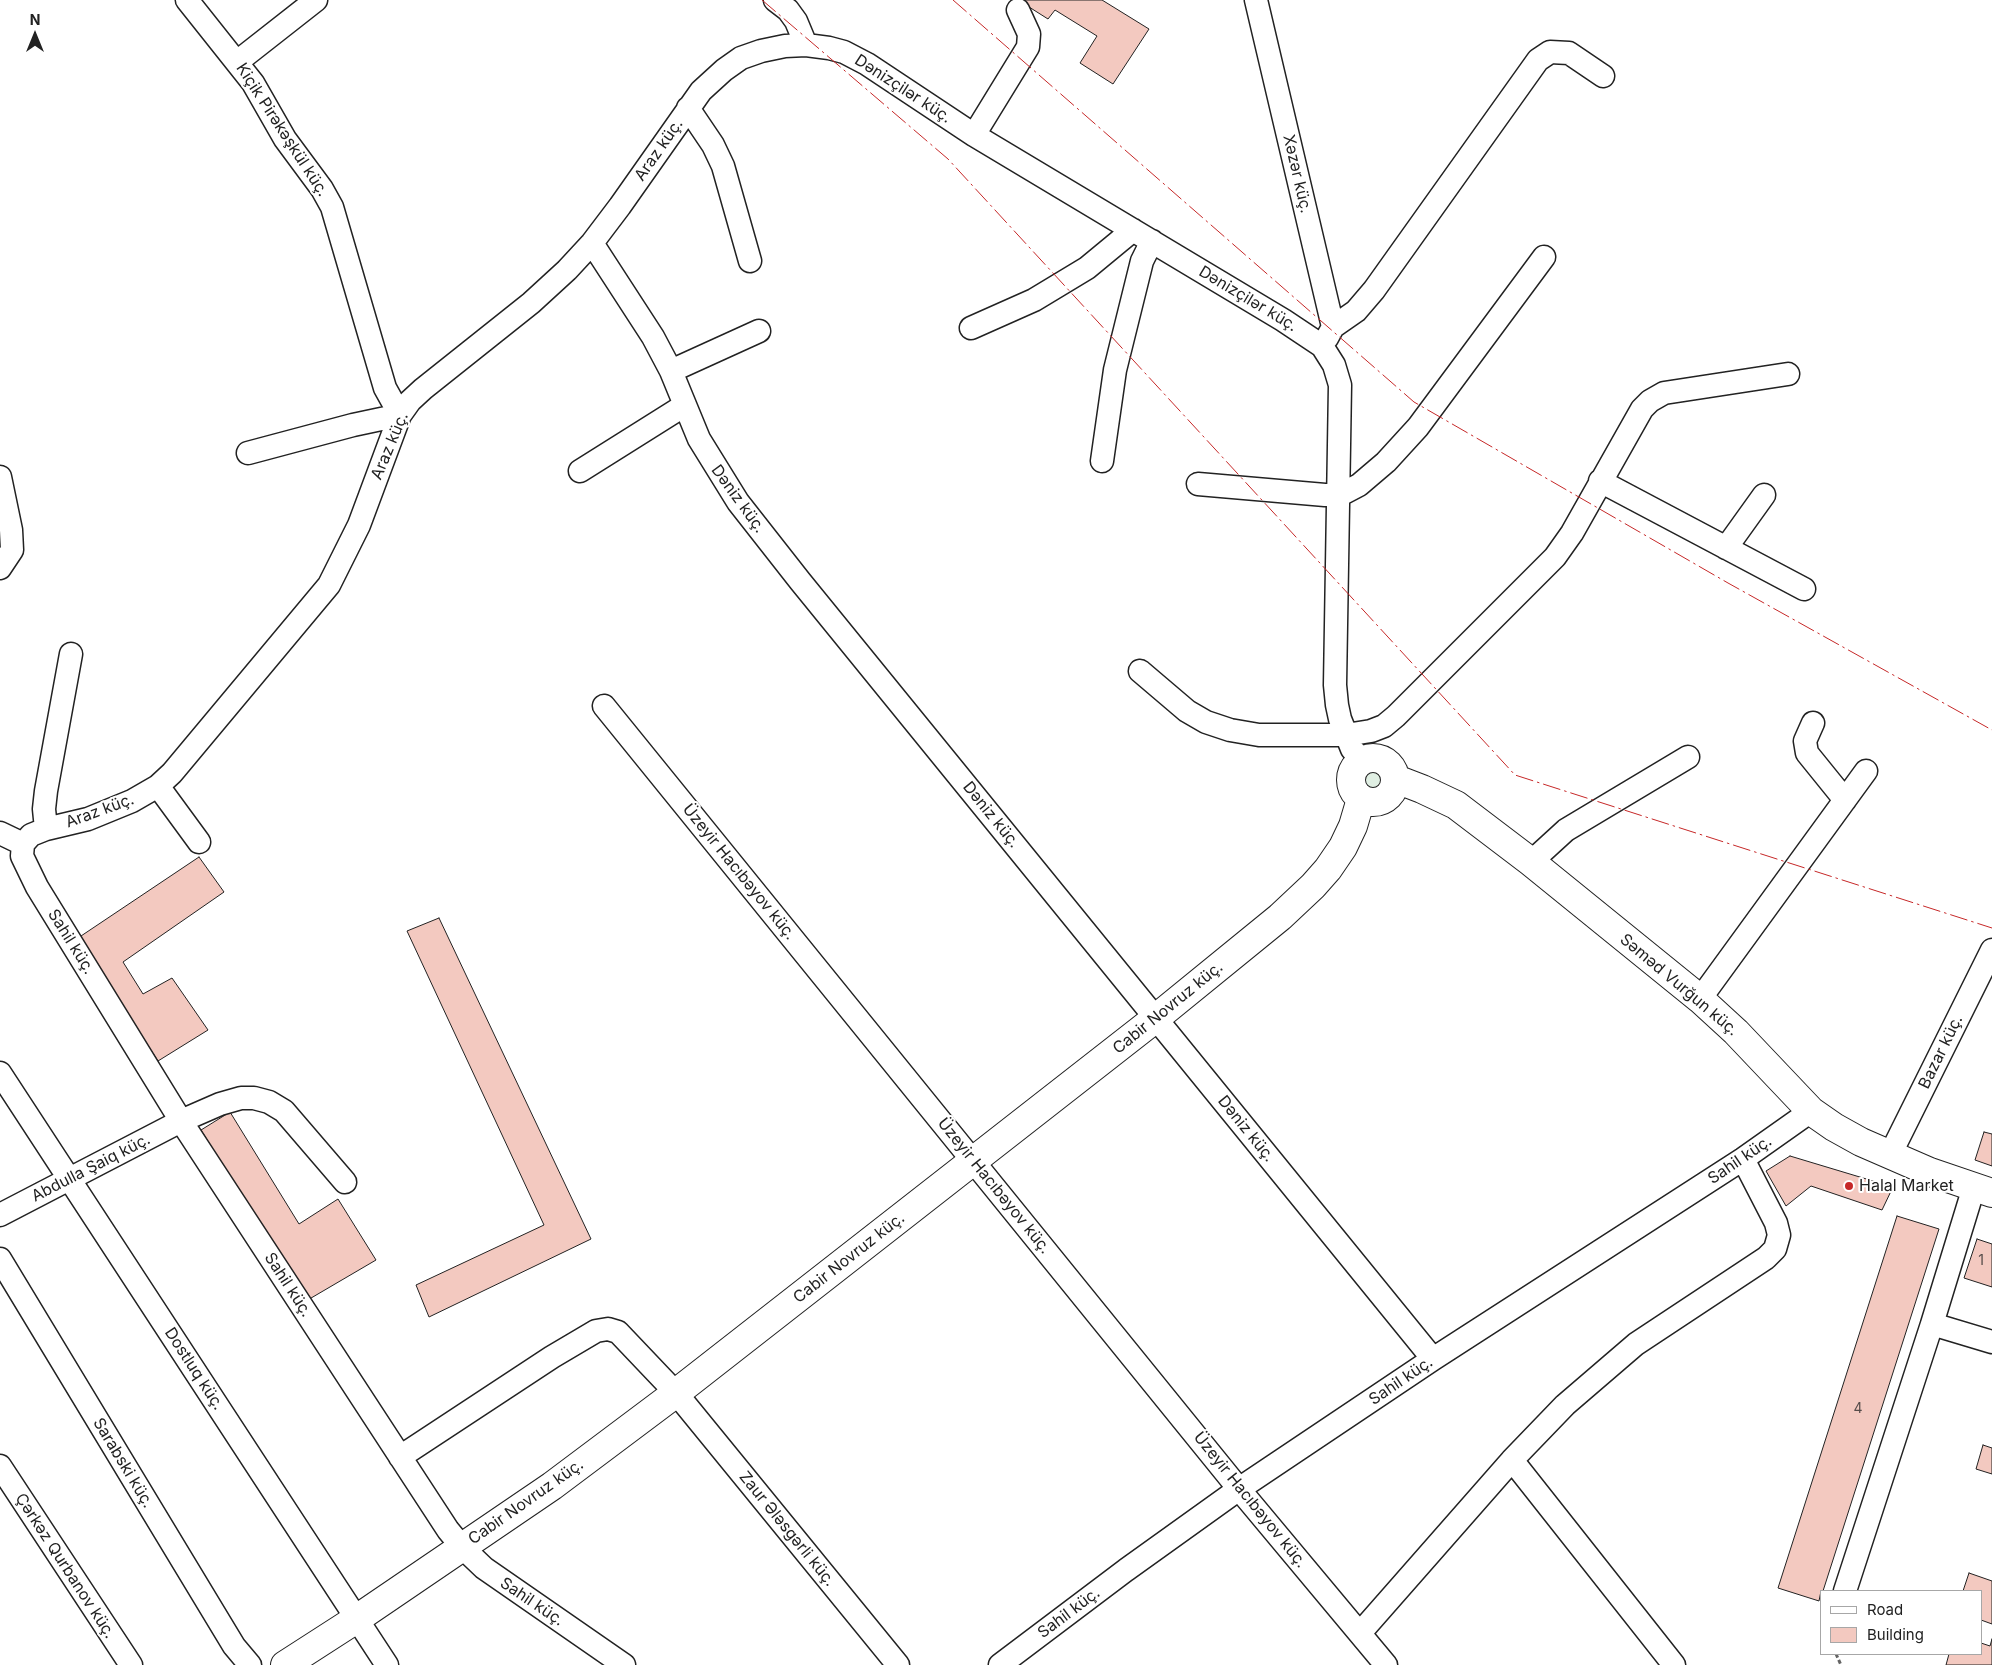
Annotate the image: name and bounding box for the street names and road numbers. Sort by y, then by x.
street label: Dәnizçilәr küç. [851,51,955,127]
street label: Kiçik Pirəkəşkül küç. [232,60,332,200]
street label: Araz küç. [631,115,687,185]
street label: Xəzər küç. [1279,133,1315,215]
street label: Dәnizçilәr küç. [1195,262,1301,336]
street label: Araz küç. [367,409,413,483]
street label: Dәniz küç. [707,461,769,537]
street label: Dәniz küç. [959,778,1023,852]
street label: Araz küç. [63,790,137,832]
street label: Üzeyir Hacıbəyov küç. [678,800,800,944]
street label: Sahil küç. [44,906,98,978]
street label: Səməd Vurğun küç. [1616,930,1742,1040]
street label: Cabir Novruz küç. [1109,958,1227,1058]
street label: Bazar küç. [1915,1012,1967,1092]
street label: Dәniz küç. [1214,1092,1278,1166]
street label: Üzeyir Hacıbəyov küç. [933,1114,1055,1258]
street label: Abdulla Şaiq küç. [28,1130,154,1206]
street label: Sahil küç. [1704,1132,1776,1188]
street label: Cabir Novruz küç. [790,1209,908,1307]
street label: Sahil küç. [260,1249,316,1321]
street label: Dostluq küç. [160,1324,228,1414]
street label: Sahil küç. [1365,1353,1437,1409]
street label: Sarabski küç. [89,1414,157,1512]
street label: Üzeyir Hacıbəyov küç. [1189,1428,1311,1572]
street label: Cabir Novruz küç. [465,1455,587,1549]
street label: Zaur Ələsgərli küç. [735,1468,839,1590]
street label: Çərkəz Qurbanov küç. [11,1490,119,1642]
street label: Sahil küç. [496,1574,568,1630]
street label: Sahil küç. [1034,1583,1104,1643]

